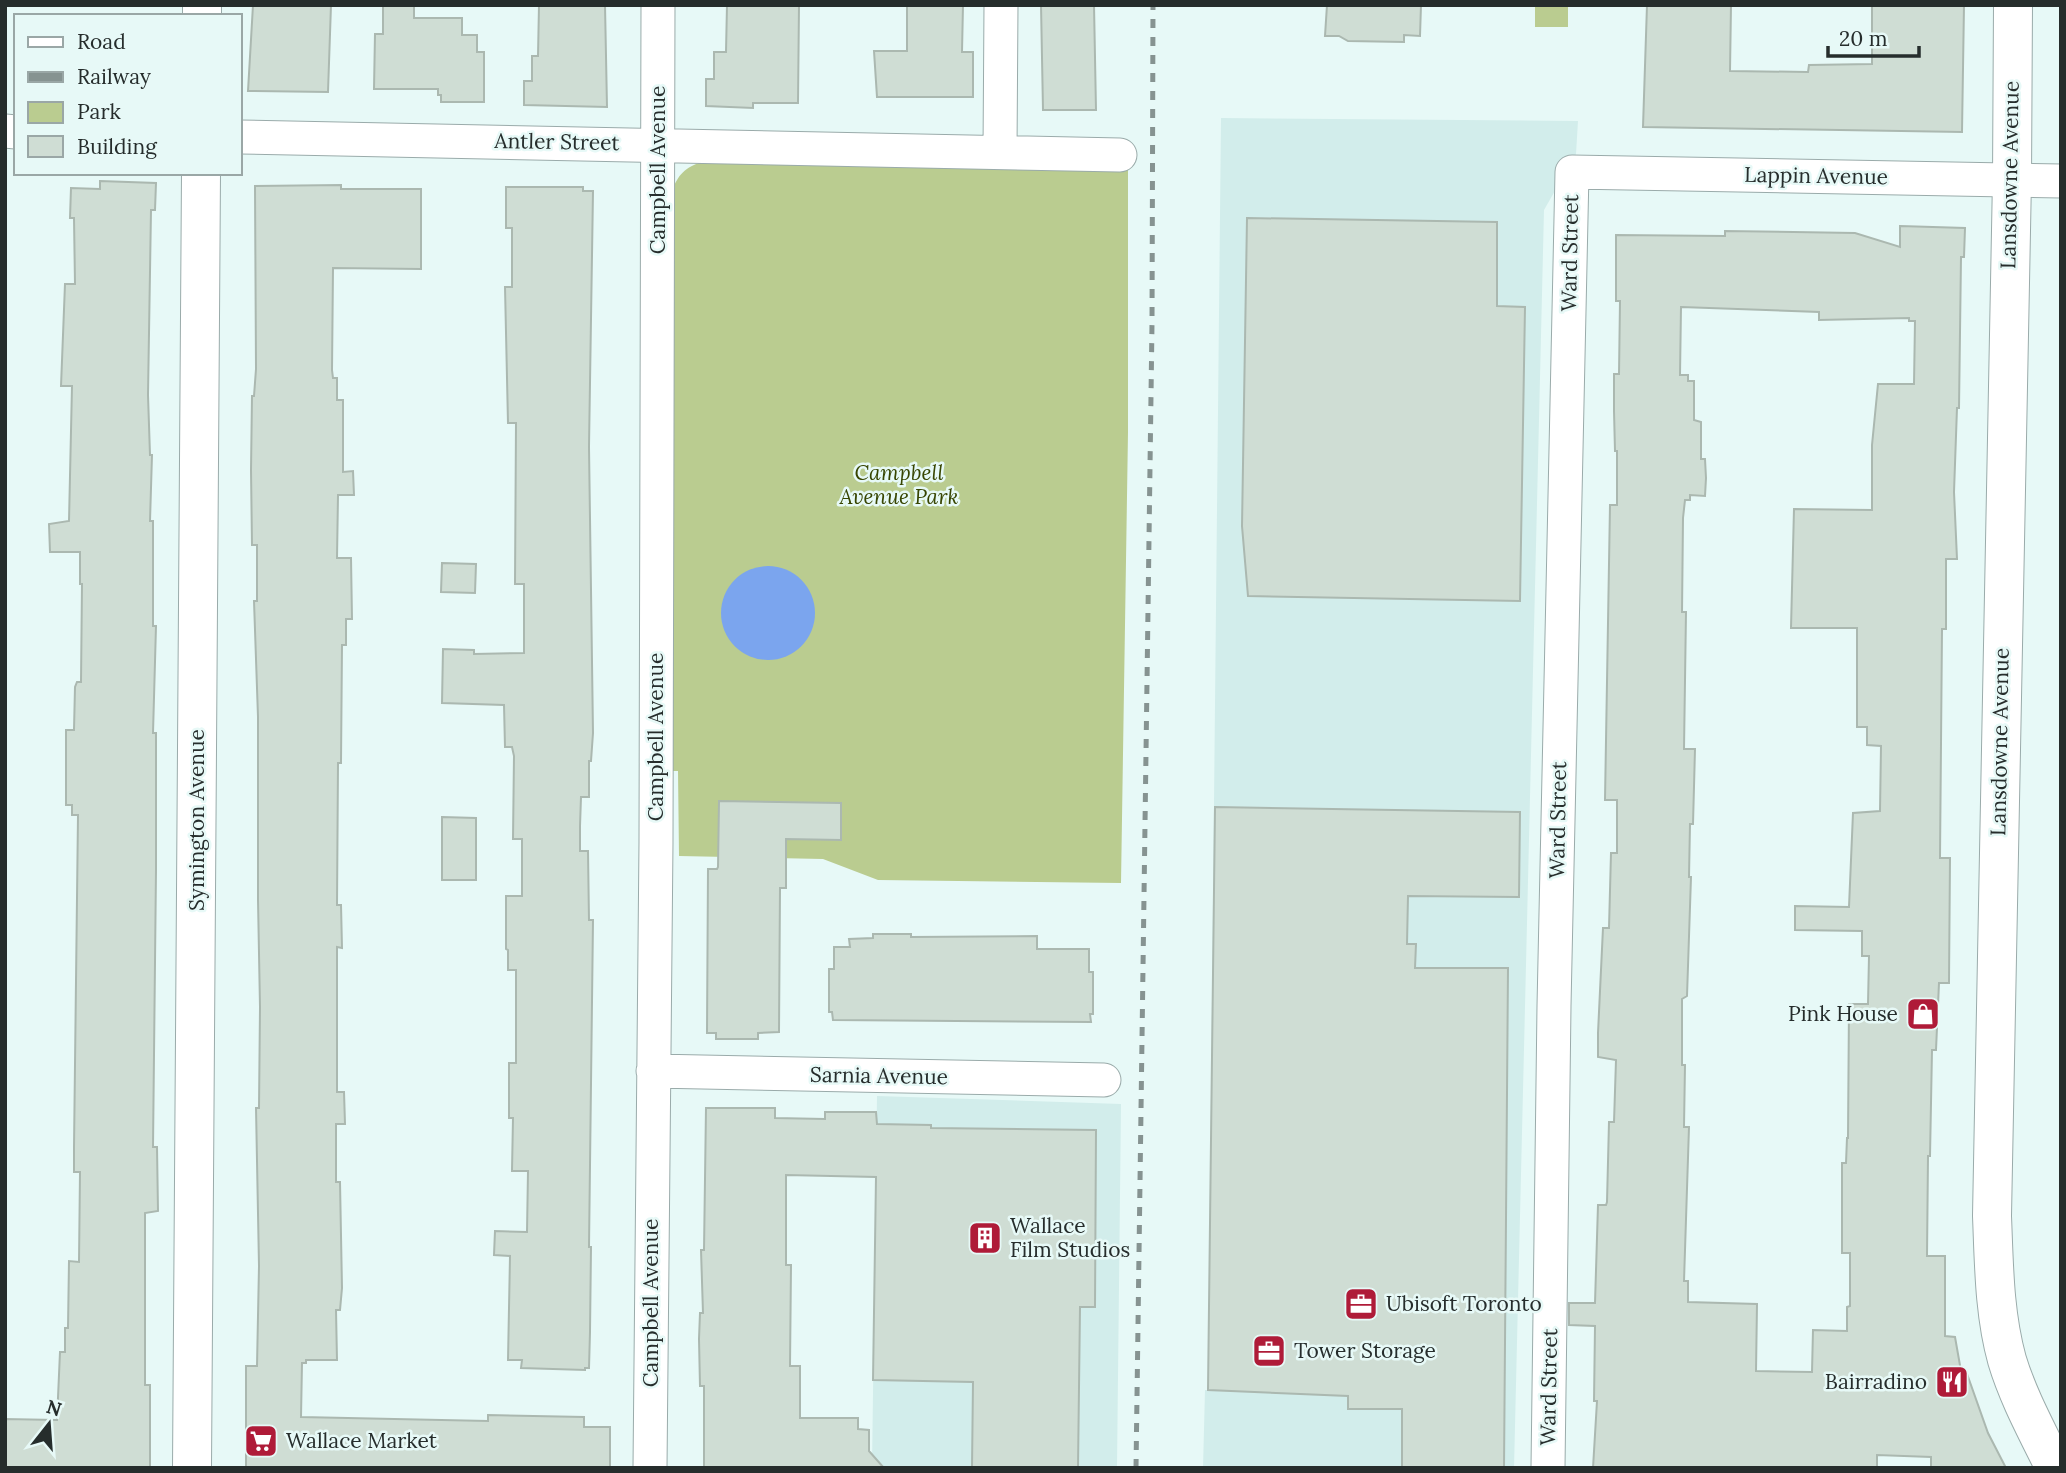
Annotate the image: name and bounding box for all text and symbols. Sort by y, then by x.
legend [14,14,242,175]
scale bar [1828,14,1919,58]
text: 20 m [1839,25,1888,52]
text: Road [77,28,126,55]
text: Railway [77,63,151,90]
street label: Lansdowne Avenue [1994,81,2025,269]
street label: Campbell Avenue [644,86,671,254]
text: Park [77,98,121,125]
street label: Antler Street [493,127,621,156]
text: Building [77,133,157,160]
street label: Lappin Avenue [1744,161,1888,190]
street label: Ward Street [1555,193,1584,312]
park label: Campbell Avenue Park [839,459,959,510]
street label: Lansdowne Avenue [1984,648,2015,836]
street label: Campbell Avenue [642,653,669,821]
street label: Symington Avenue [183,729,210,911]
street label: Ward Street [1543,760,1572,879]
shop icon: Pink House [1904,995,1942,1033]
place label: Pink House [1788,1000,1898,1027]
street label: Sarnia Avenue [810,1061,948,1090]
place label: Wallace Film Studios [1010,1212,1130,1263]
street label: Campbell Avenue [637,1219,664,1387]
building icon: Wallace Film Studios [966,1219,1004,1257]
office icon: Ubisoft Toronto [1342,1285,1380,1323]
place label: Ubisoft Toronto [1386,1290,1542,1317]
street label: Ward Street [1534,1327,1563,1446]
office icon: Tower Storage [1250,1332,1288,1370]
place label: Tower Storage [1294,1337,1436,1364]
restaurant icon: Bairradino [1933,1363,1971,1401]
place label: Bairradino [1825,1368,1927,1395]
north arrow [14,1389,84,1459]
text: N [43,1394,65,1421]
supermarket icon: Wallace Market [242,1422,280,1460]
place label: Wallace Market [286,1427,438,1454]

